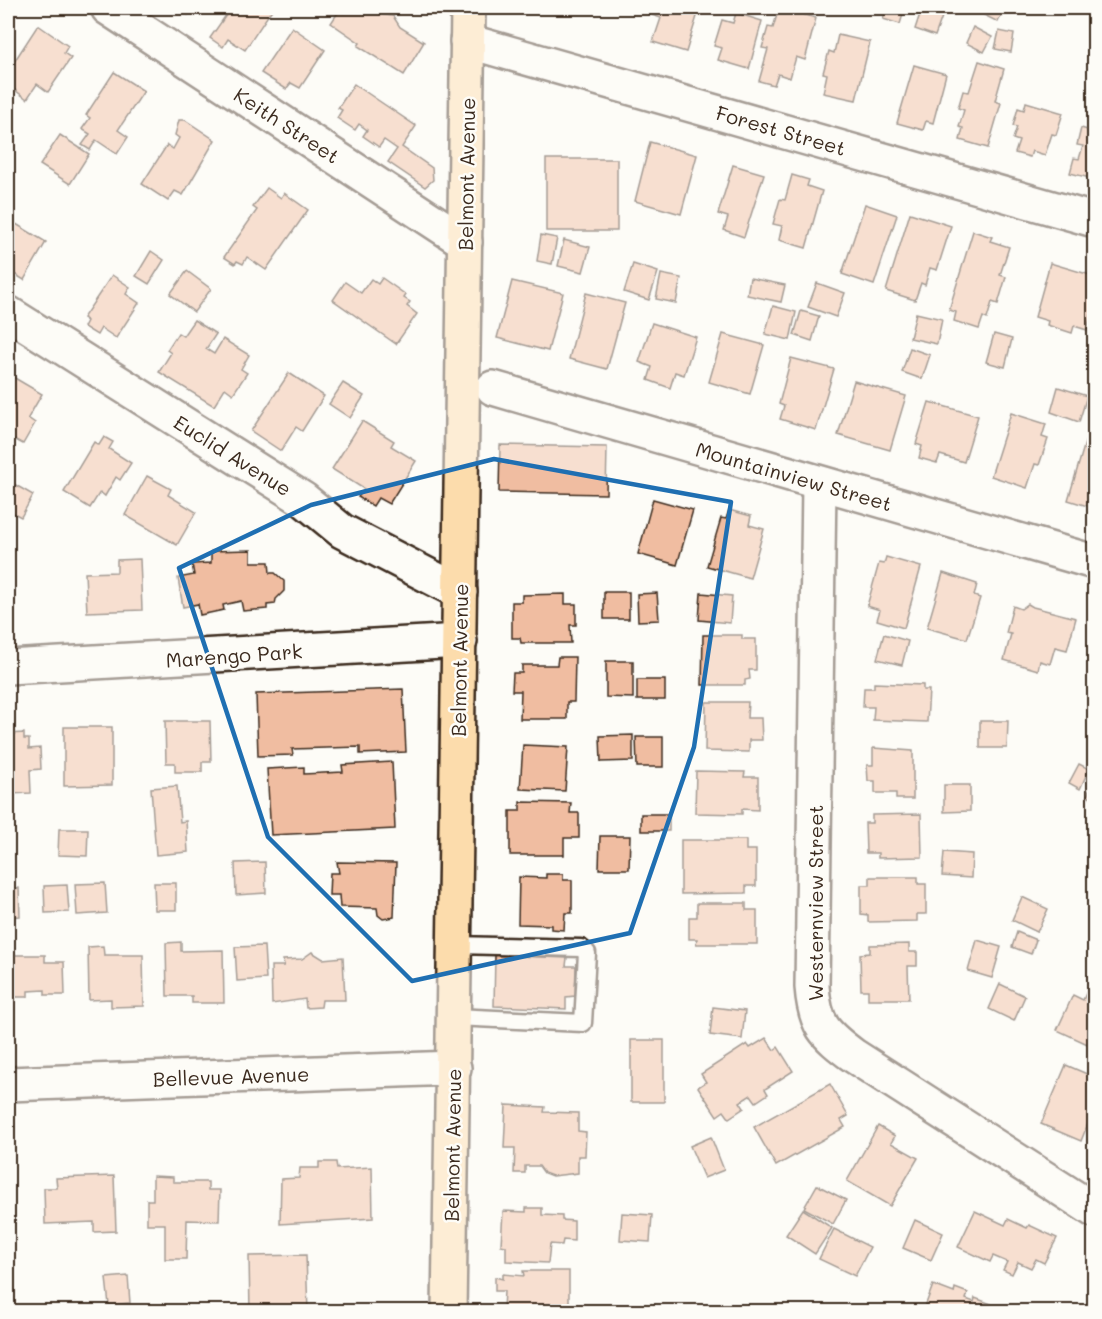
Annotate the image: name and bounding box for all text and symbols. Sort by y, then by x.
street label: Keith Street [229,81,345,169]
street label: Belmont Avenue [452,97,480,251]
street label: Forest Street [713,99,849,161]
street label: Euclid Avenue [169,409,297,501]
street label: Mountainview Street [693,436,895,516]
street label: Belmont Avenue [445,583,473,737]
street label: Marengo Park [165,637,303,673]
street label: Westernview Street [802,805,828,1001]
street label: Bellevue Avenue [152,1060,310,1092]
street label: Belmont Avenue [438,1068,466,1222]

